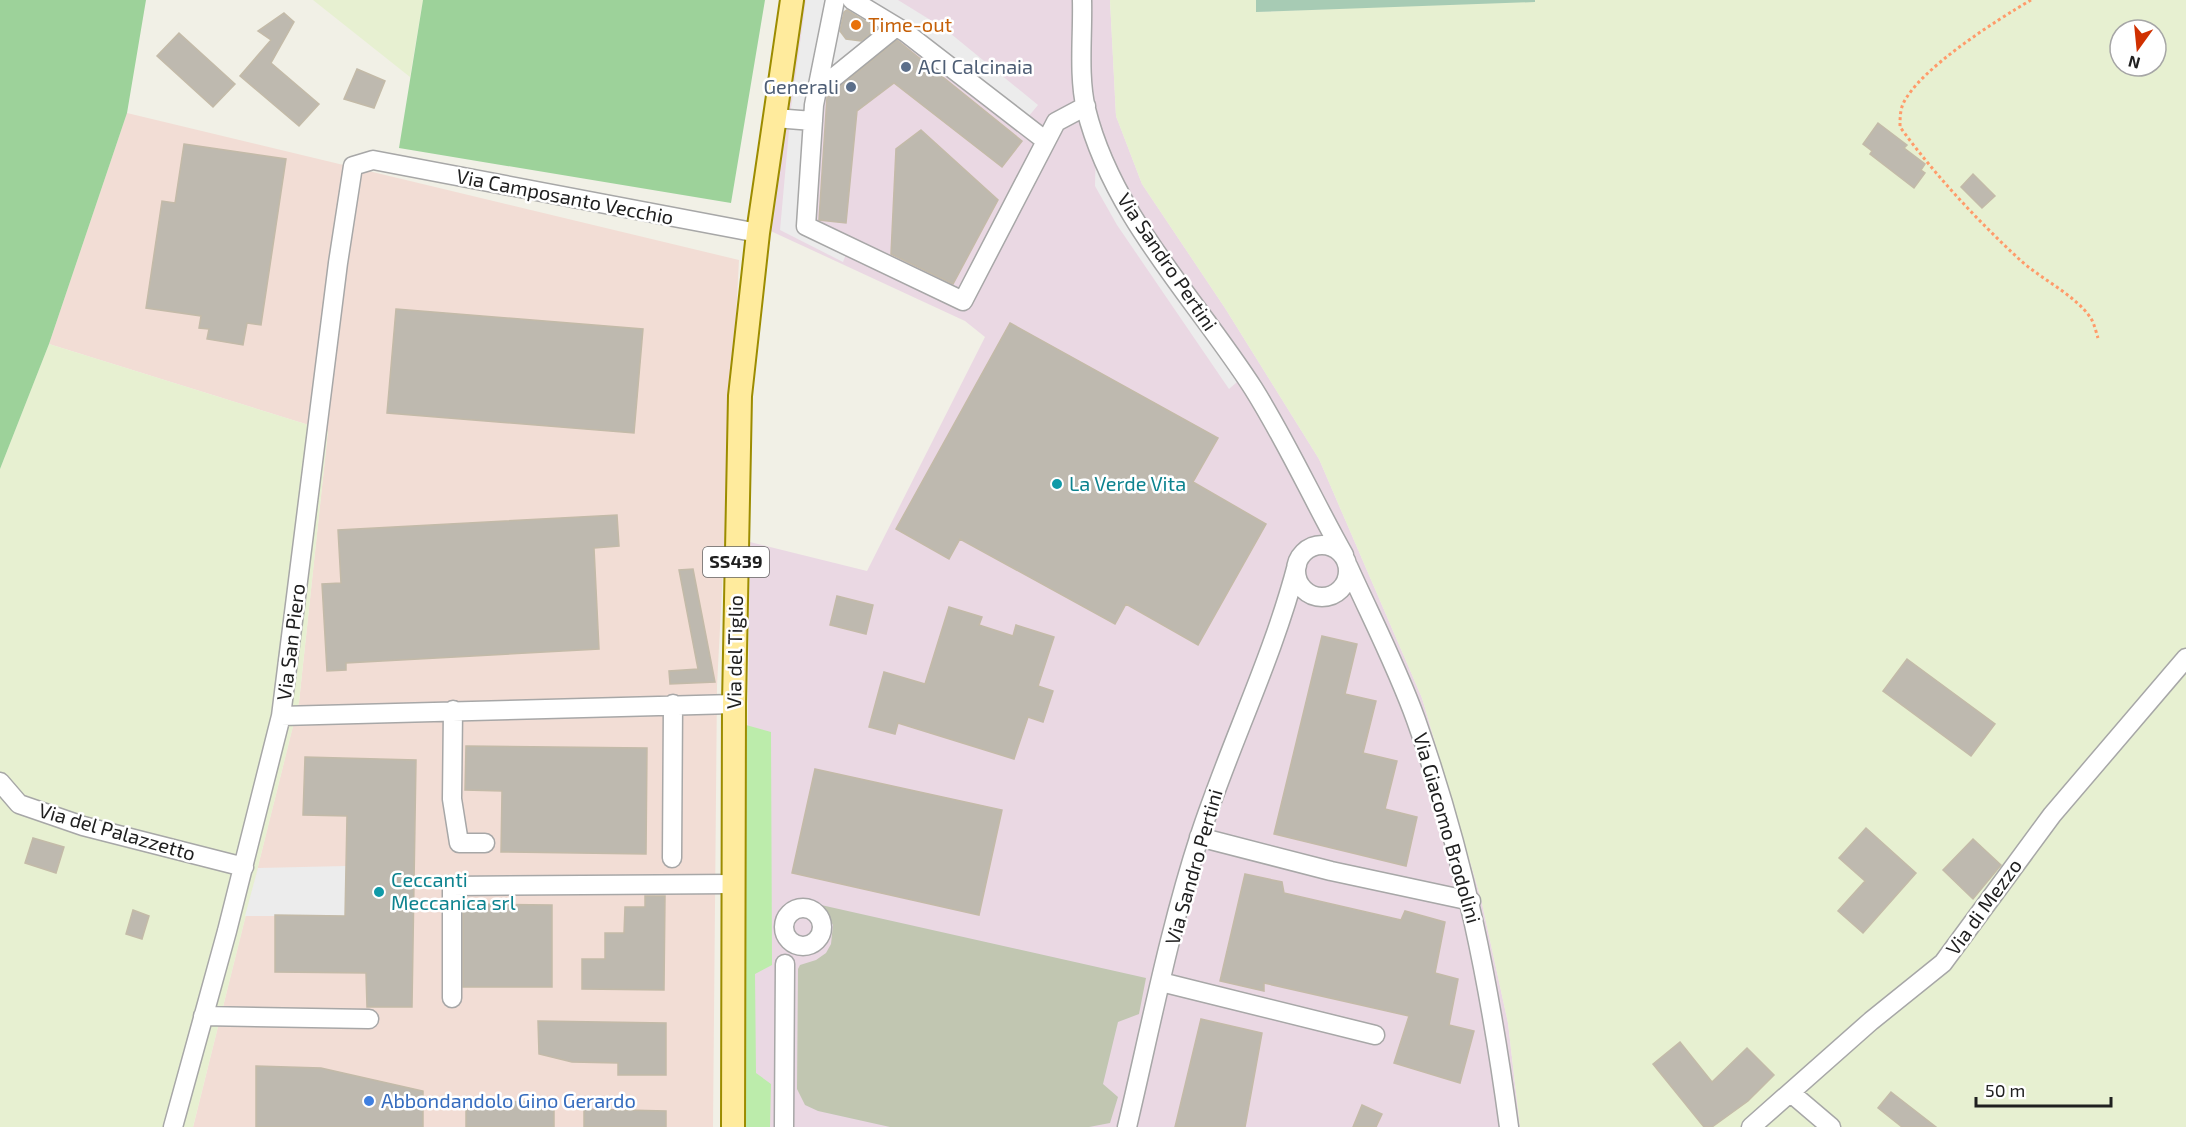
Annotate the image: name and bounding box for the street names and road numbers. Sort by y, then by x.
street label: Via Camposanto Vecchio [455,163,676,229]
street label: Via Sandro Pertini [1113,188,1223,335]
road number: SS439 [703,547,769,577]
street label: Via San Piero [271,582,309,702]
street label: Via del Tiglio [721,595,747,709]
street label: Via Giacomo Brodolini [1409,730,1487,926]
street label: Via Sandro Pertini [1159,786,1227,947]
street label: Via del Palazzetto [36,797,198,865]
street label: Via di Mezzo [1940,853,2026,959]

